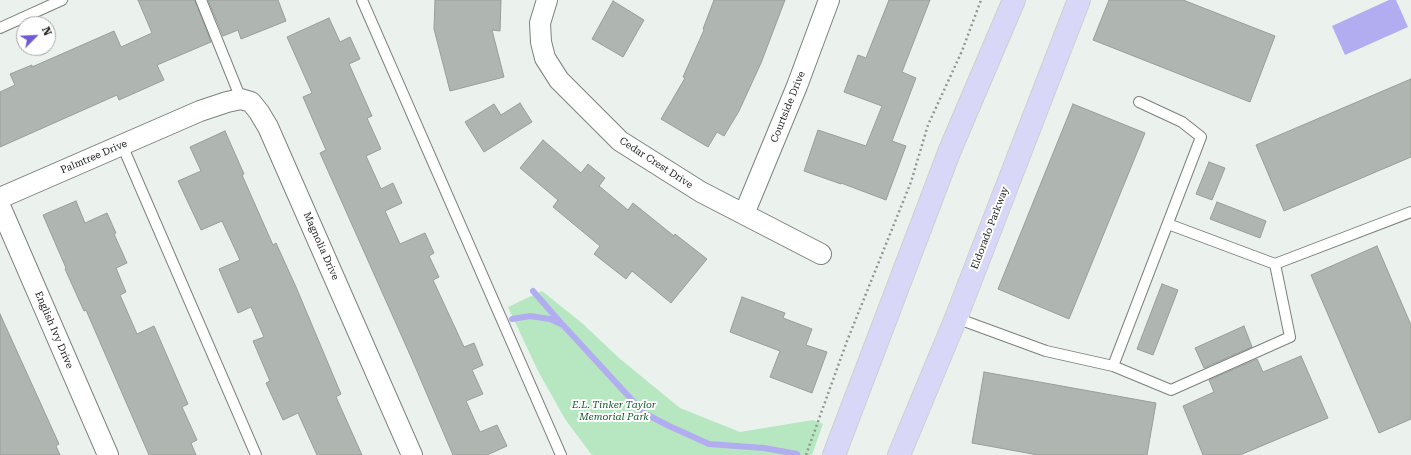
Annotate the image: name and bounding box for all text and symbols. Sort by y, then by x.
north arrow [16,16,56,56]
text: N [39,25,54,38]
street label: Courtside Drive [768,69,808,145]
street label: Cedar Crest Drive [617,135,695,191]
street label: Palmtree Drive [59,138,129,176]
street label: Eldorado Parkway [969,185,1011,271]
street label: Magnolia Drive [301,210,341,282]
street label: English Ivy Drive [32,290,76,370]
park label: E.L. Tinker Taylor Memorial Park [572,399,656,422]

